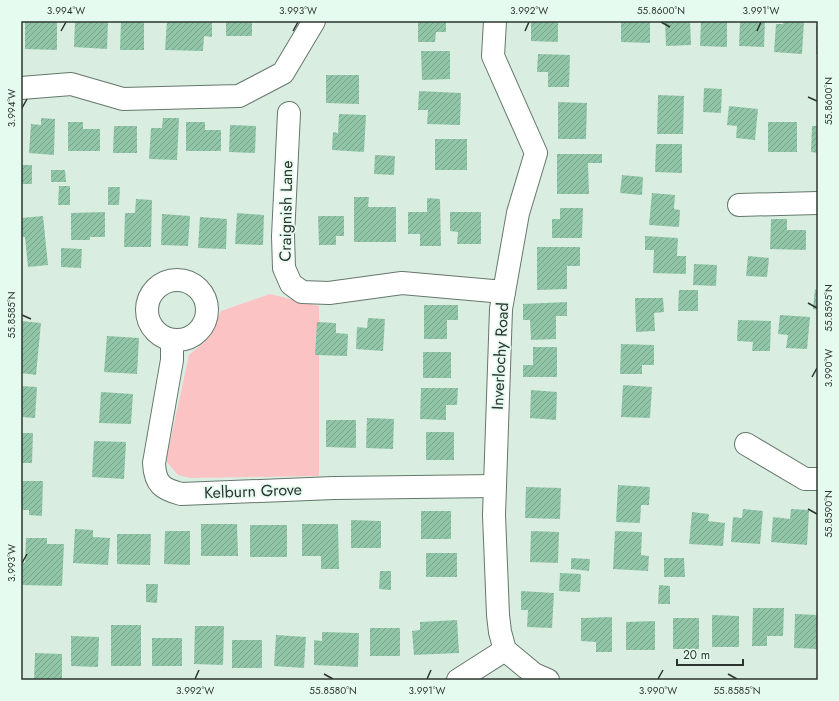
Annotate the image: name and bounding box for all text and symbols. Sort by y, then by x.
text: 3.994°W [47,3,85,18]
text: 3.993°W [279,3,317,18]
text: 3.992°W [510,3,548,18]
text: 55.8600°N [637,3,685,18]
text: 3.991°W [742,3,780,18]
text: 55.8600°N [821,77,836,125]
text: 3.994°W [4,89,19,127]
street label: Craignish Lane [274,160,298,262]
text: 55.8595°N [821,284,836,332]
text: 55.8585°N [4,291,19,339]
street label: Inverlochy Road [486,302,514,410]
text: 3.990°W [821,349,836,387]
street label: Kelburn Grove [204,478,302,504]
text: 55.8590°N [821,490,836,538]
text: 3.993°W [4,544,19,582]
scale bar [677,641,743,667]
text: 20 m [683,646,710,664]
text: 3.992°W [176,683,214,698]
text: 55.8580°N [309,683,357,698]
text: 3.991°W [408,683,446,698]
text: 3.990°W [639,683,677,698]
text: 55.8585°N [713,683,761,698]

